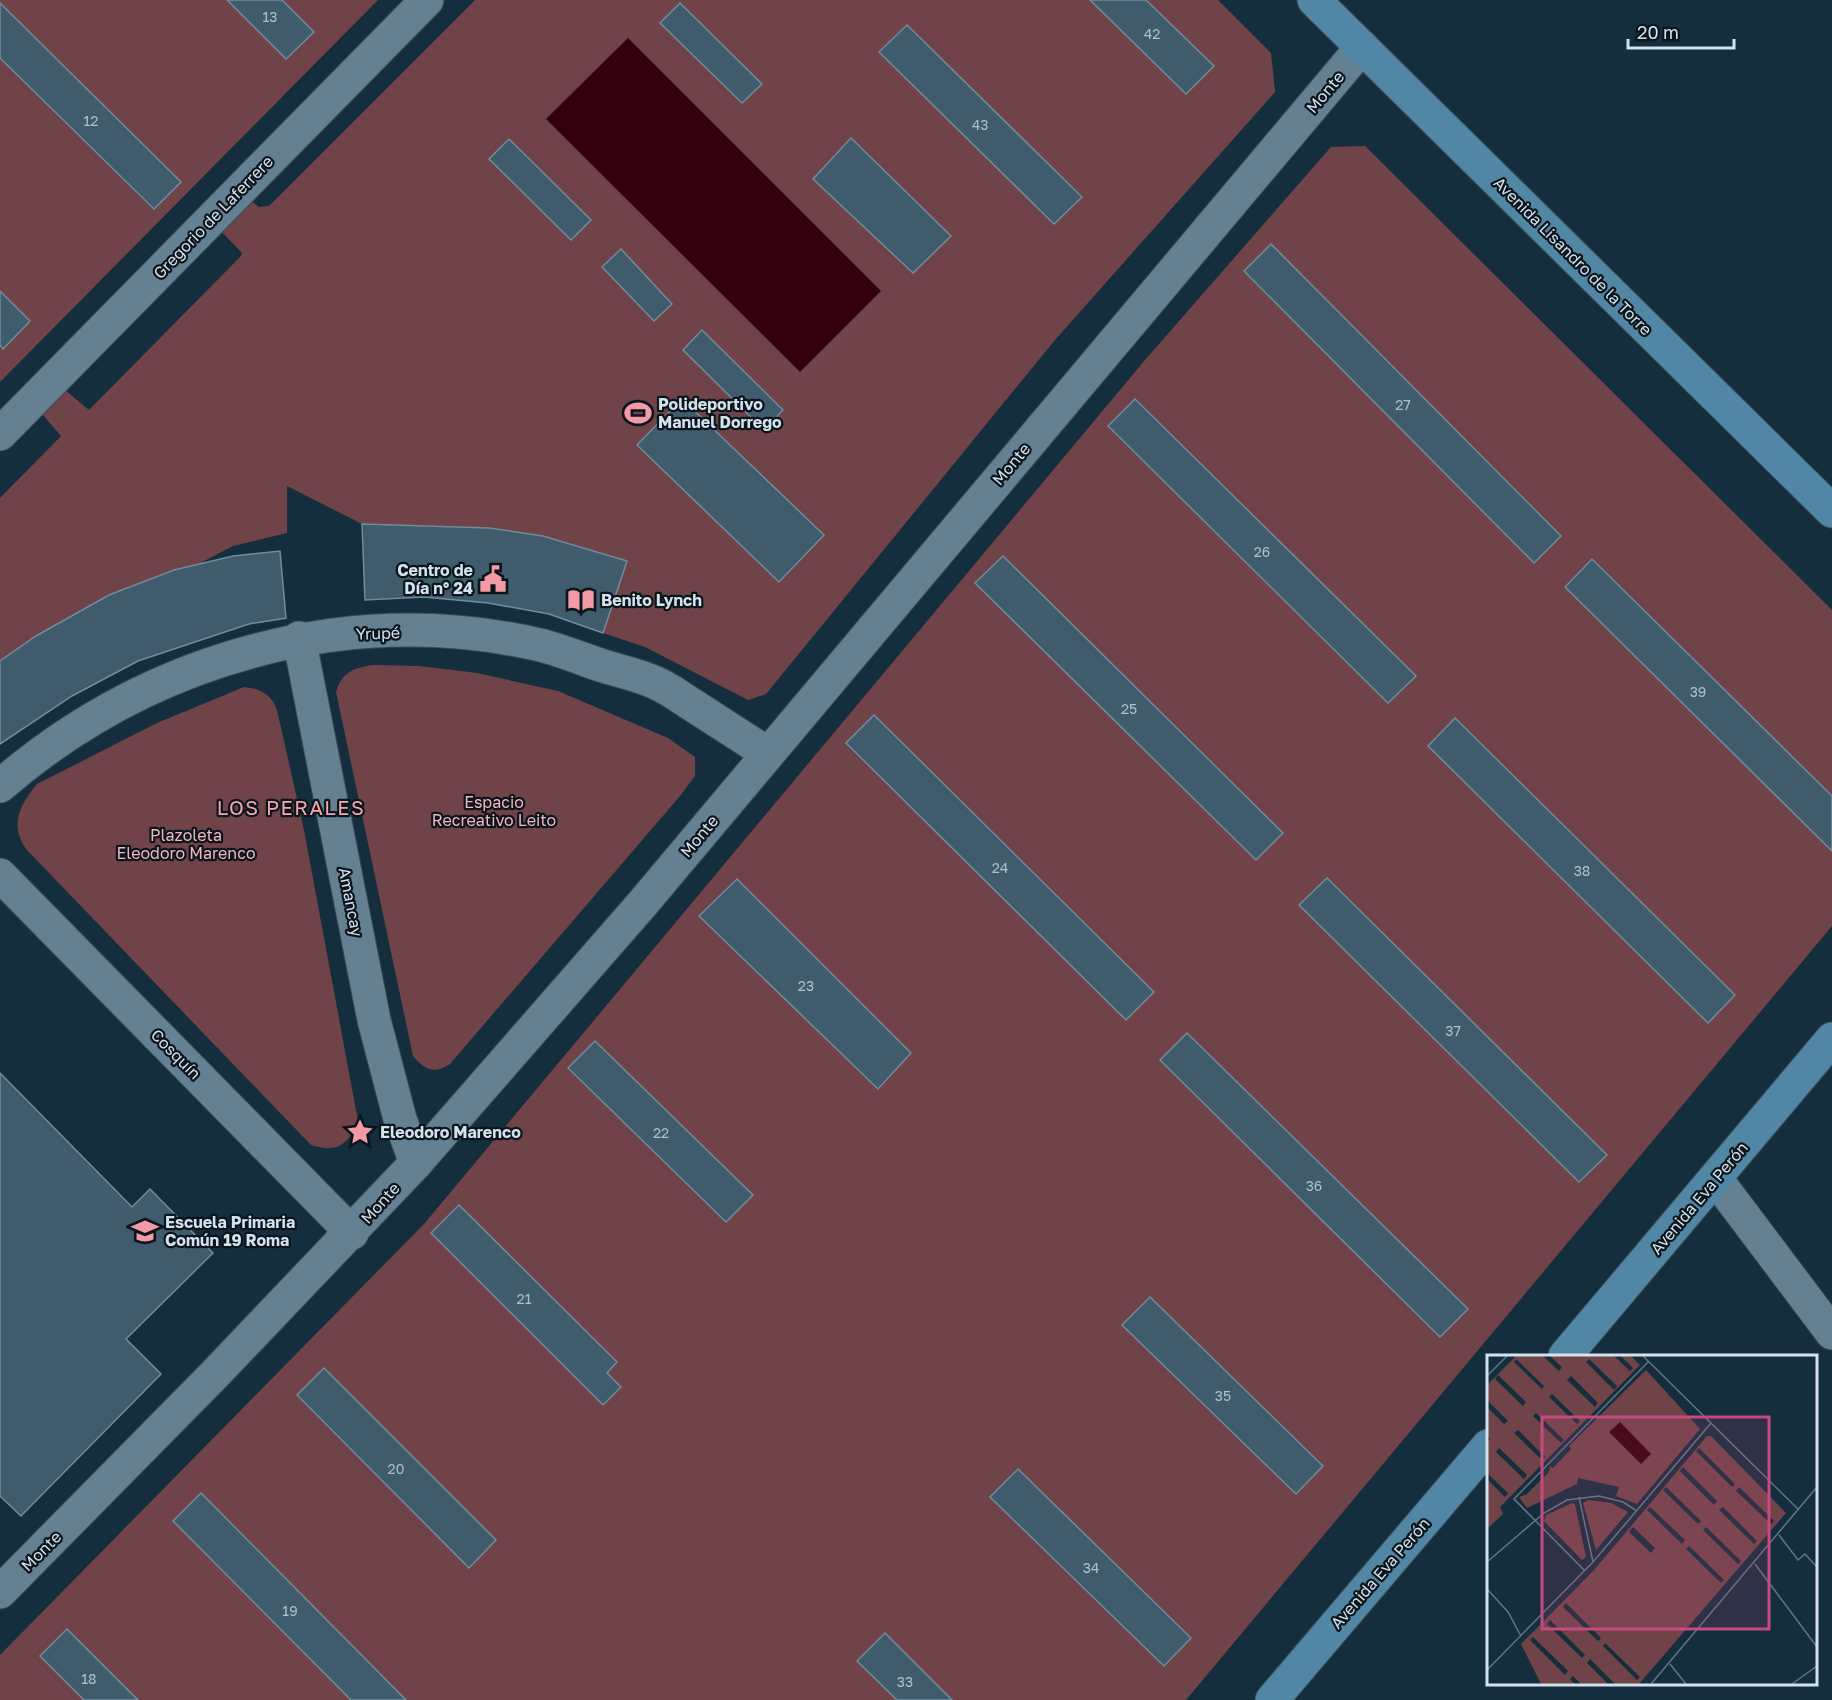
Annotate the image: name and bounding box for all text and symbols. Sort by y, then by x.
house number: 13 [263,8,277,25]
scale bar [1628,12,1734,50]
text: 20 m [1637,21,1679,43]
house number: 42 [1144,25,1160,42]
street label: Monte [1302,67,1348,117]
house number: 12 [84,112,98,129]
house number: 43 [972,116,988,133]
street label: Gregorio de Laferrere [149,151,277,283]
street label: Avenida Lisandro de la Torre [1490,173,1656,339]
place label: Polideportivo Manuel Dorrego [658,394,782,432]
house number: 27 [1395,396,1411,413]
sports icon: Polideportivo Manuel Dorrego [623,398,653,428]
street label: Monte [988,439,1034,489]
house number: 26 [1254,543,1270,560]
place label: Centro de Día n° 24 [397,560,473,598]
public building icon: Centro de Día n° 24 [478,564,508,594]
library icon: Benito Lynch [566,585,596,615]
place label: Benito Lynch [601,590,702,610]
street label: Yrupé [356,622,400,644]
house number: 39 [1690,683,1706,700]
house number: 25 [1121,700,1137,717]
park label: Espacio Recreativo Leito [432,792,556,830]
district label: LOS PERALES [217,795,365,819]
street label: Monte [676,811,722,861]
park label: Plazoleta Eleodoro Marenco [116,825,256,863]
house number: 24 [992,859,1008,876]
house number: 38 [1574,862,1590,879]
street label: Amancay [334,866,368,938]
house number: 23 [798,977,814,994]
house number: 37 [1445,1022,1461,1039]
street label: Cosquín [147,1025,205,1083]
place icon: Eleodoro Marenco [345,1117,375,1147]
place label: Eleodoro Marenco [380,1122,521,1142]
house number: 22 [653,1124,669,1141]
street label: Avenida Eva Perón [1646,1138,1752,1258]
house number: 36 [1306,1177,1322,1194]
street label: Monte [356,1178,404,1228]
place label: Escuela Primaria Común 19 Roma [165,1212,295,1250]
school or university icon: Escuela Primaria Común 19 Roma [130,1216,160,1246]
house number: 21 [517,1290,532,1307]
inset map [1487,1355,1817,1685]
house number: 35 [1215,1387,1231,1404]
house number: 20 [388,1460,404,1477]
street label: Avenida Eva Perón [1326,1513,1434,1633]
street label: Monte [17,1527,65,1575]
house number: 34 [1083,1559,1099,1576]
house number: 19 [282,1602,298,1619]
house number: 18 [81,1670,97,1687]
house number: 33 [897,1673,913,1690]

